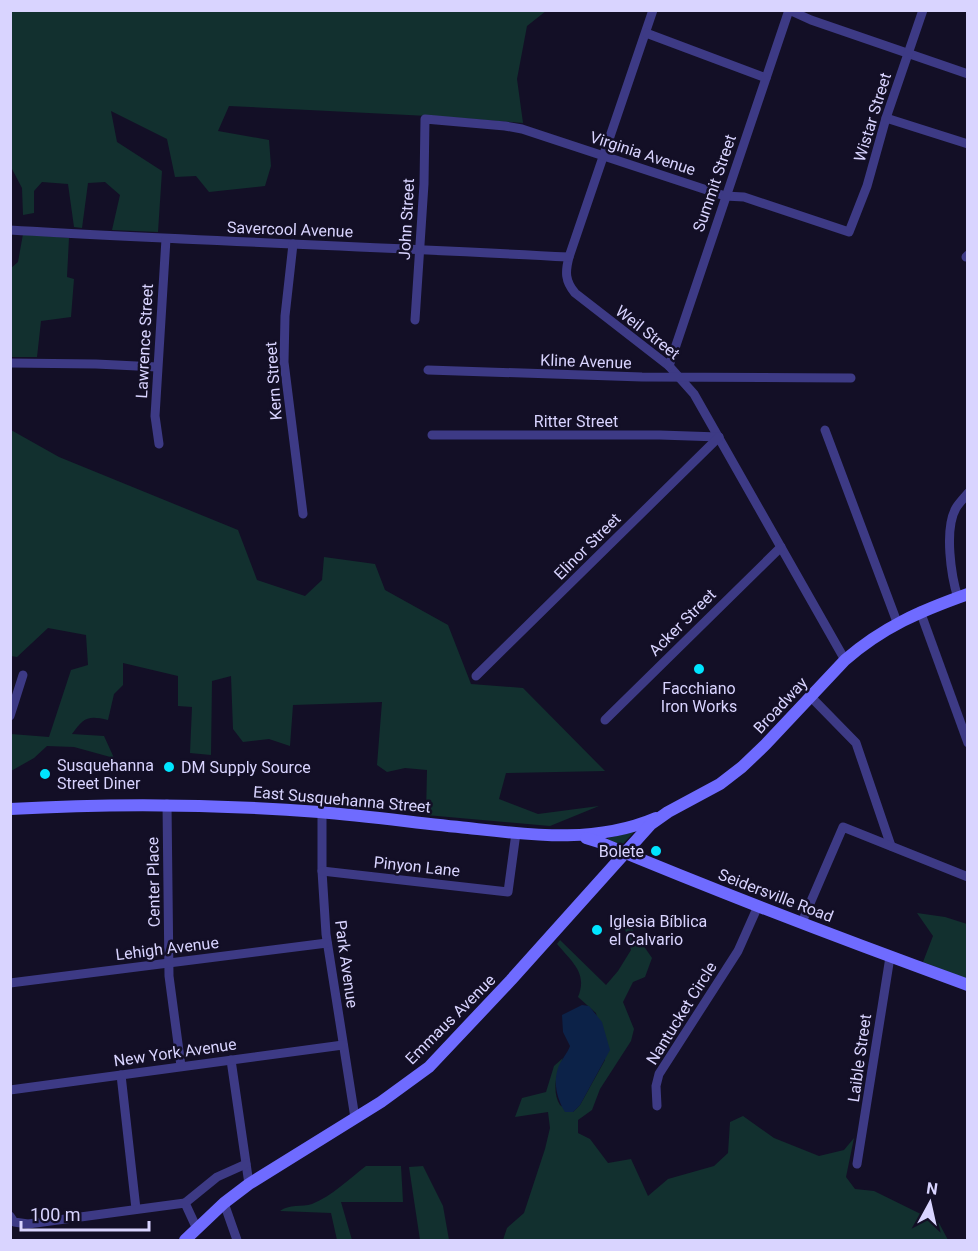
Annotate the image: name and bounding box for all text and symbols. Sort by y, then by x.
street label: Wistar Street [850,70,895,164]
street label: Virginia Avenue [588,127,698,179]
street label: Summit Street [689,132,740,234]
street label: John Street [395,178,418,260]
street label: Savercool Avenue [227,218,353,241]
street label: Lawrence Street [132,283,157,399]
street label: Weil Street [612,301,684,363]
street label: Kern Street [261,341,286,421]
street label: Kline Avenue [540,350,632,373]
street label: Ritter Street [534,412,618,431]
street label: Elinor Street [550,509,625,584]
street label: Acker Street [645,585,720,660]
marker: Facchiano Iron Works [692,662,706,676]
street label: Broadway [749,673,812,738]
place label: Facchiano Iron Works [661,679,737,716]
place label: Susquehanna Street Diner [57,756,154,793]
place label: DM Supply Source [181,758,311,777]
marker: DM Supply Source [162,760,176,774]
marker: Susquehanna Street Diner [38,767,52,781]
street label: East Susquehanna Street [252,782,432,817]
street label: Center Place [143,837,164,927]
place label: Bolete [599,842,644,861]
marker: Bolete [649,844,663,858]
street label: Pinyon Lane [373,853,461,880]
street label: Seidersville Road [716,865,836,926]
place label: Iglesia Bíblica el Calvario [609,912,707,949]
street label: Park Avenue [331,919,362,1009]
marker: Iglesia Bíblica el Calvario [590,923,604,937]
street label: Lehigh Avenue [114,933,220,964]
street label: Nantucket Circle [642,958,721,1068]
street label: Emmaus Avenue [401,970,499,1068]
street label: Laible Street [844,1013,875,1103]
street label: New York Avenue [112,1034,238,1071]
north arrow [900,1173,960,1233]
text: N [925,1178,939,1199]
scale bar [21,1194,148,1232]
text: 100 m [30,1204,81,1225]

